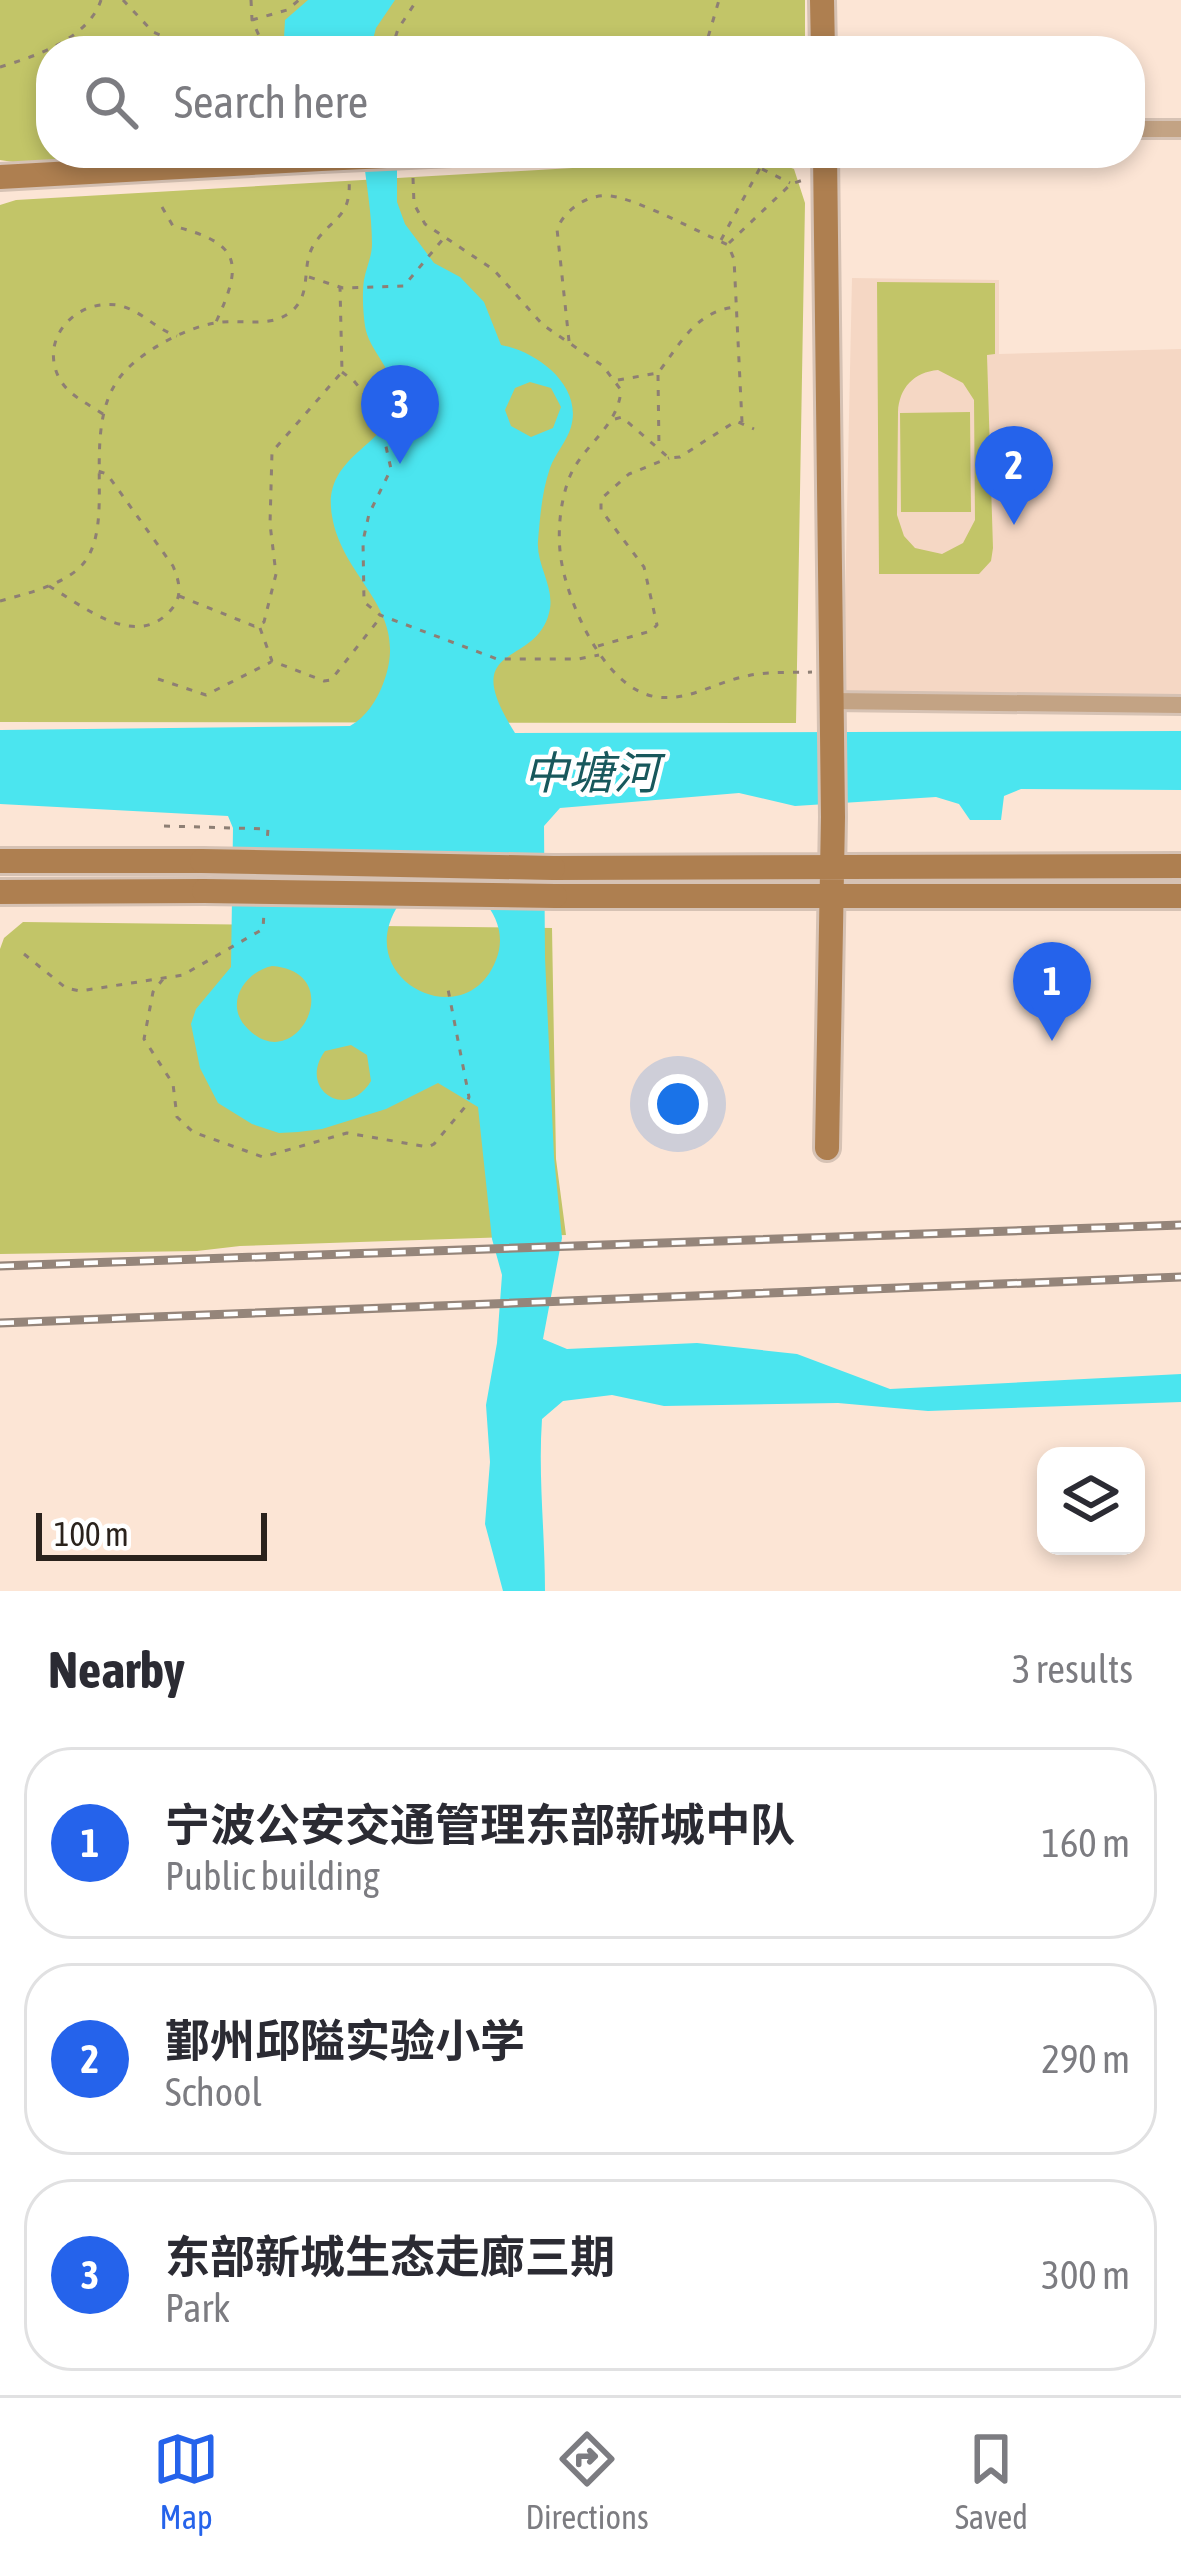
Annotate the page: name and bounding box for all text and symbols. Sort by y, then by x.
search box [36,36,1145,168]
icon: search [78,69,144,135]
text: Search here [174,76,368,128]
pin: 3 [361,365,439,464]
pin: 2 [975,426,1053,525]
water label: 中塘河 [523,747,666,799]
pin: 1 [1013,942,1091,1041]
your location [648,1074,708,1134]
map controls [1037,1447,1145,1555]
button: layers [1037,1447,1145,1555]
scale bar [36,1507,267,1560]
text: 100 m [54,1515,129,1553]
text: Nearby [48,1640,185,1699]
text: 3 results [1012,1647,1133,1691]
text: 宁波公安交通管理东部新城中队 [165,1799,795,1851]
text: 1 [81,1821,99,1865]
text: 160 m [1042,1821,1130,1865]
text: Public building [165,1854,380,1898]
text: 鄞州邱隘实验小学 [165,2015,525,2067]
text: 2 [81,2037,99,2081]
text: 290 m [1042,2037,1130,2081]
text: School [165,2070,262,2114]
text: 东部新城生态走廊三期 [165,2231,615,2283]
text: 3 [81,2253,99,2297]
text: 300 m [1042,2253,1130,2297]
text: Park [165,2286,230,2330]
tab: Map [153,2426,219,2536]
tab: Directions [525,2426,649,2536]
tab: Saved [955,2426,1028,2536]

